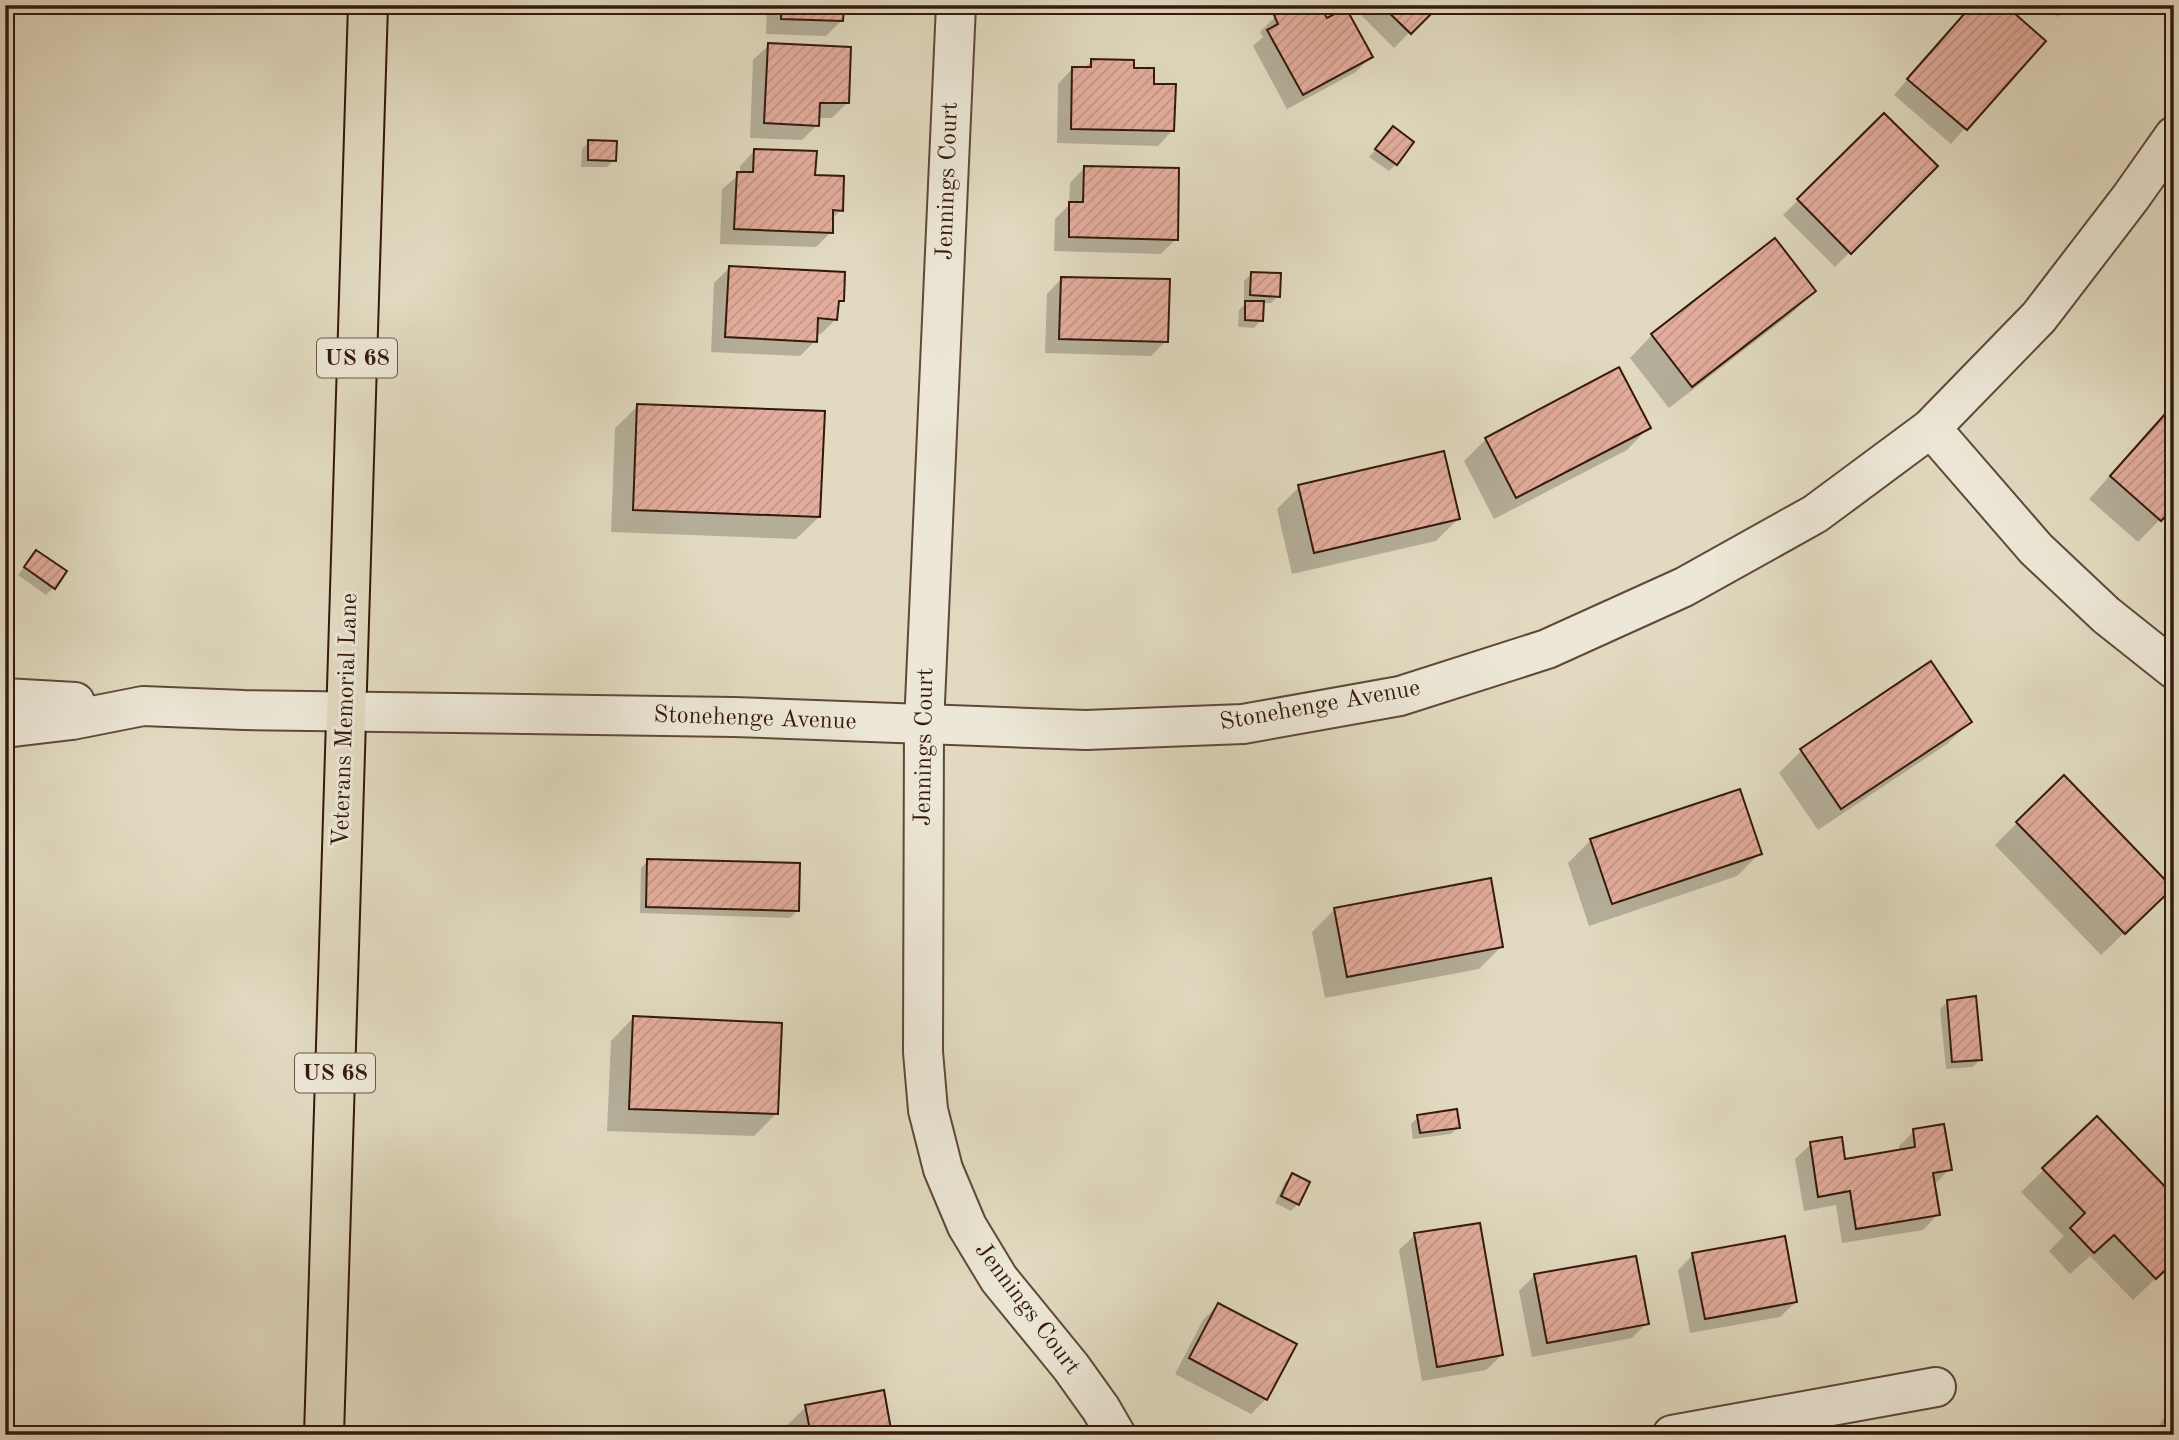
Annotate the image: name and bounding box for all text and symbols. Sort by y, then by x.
street label: Jennings Court [933,101,963,261]
road number: US 68 [317,338,397,378]
street label: Veterans Memorial Lane [330,593,362,847]
street label: Jennings Court [912,668,938,826]
street label: Stonehenge Avenue [1218,677,1422,735]
street label: Stonehenge Avenue [653,703,857,735]
road number: US 68 [295,1054,375,1092]
street label: Jennings Court [970,1238,1084,1380]

